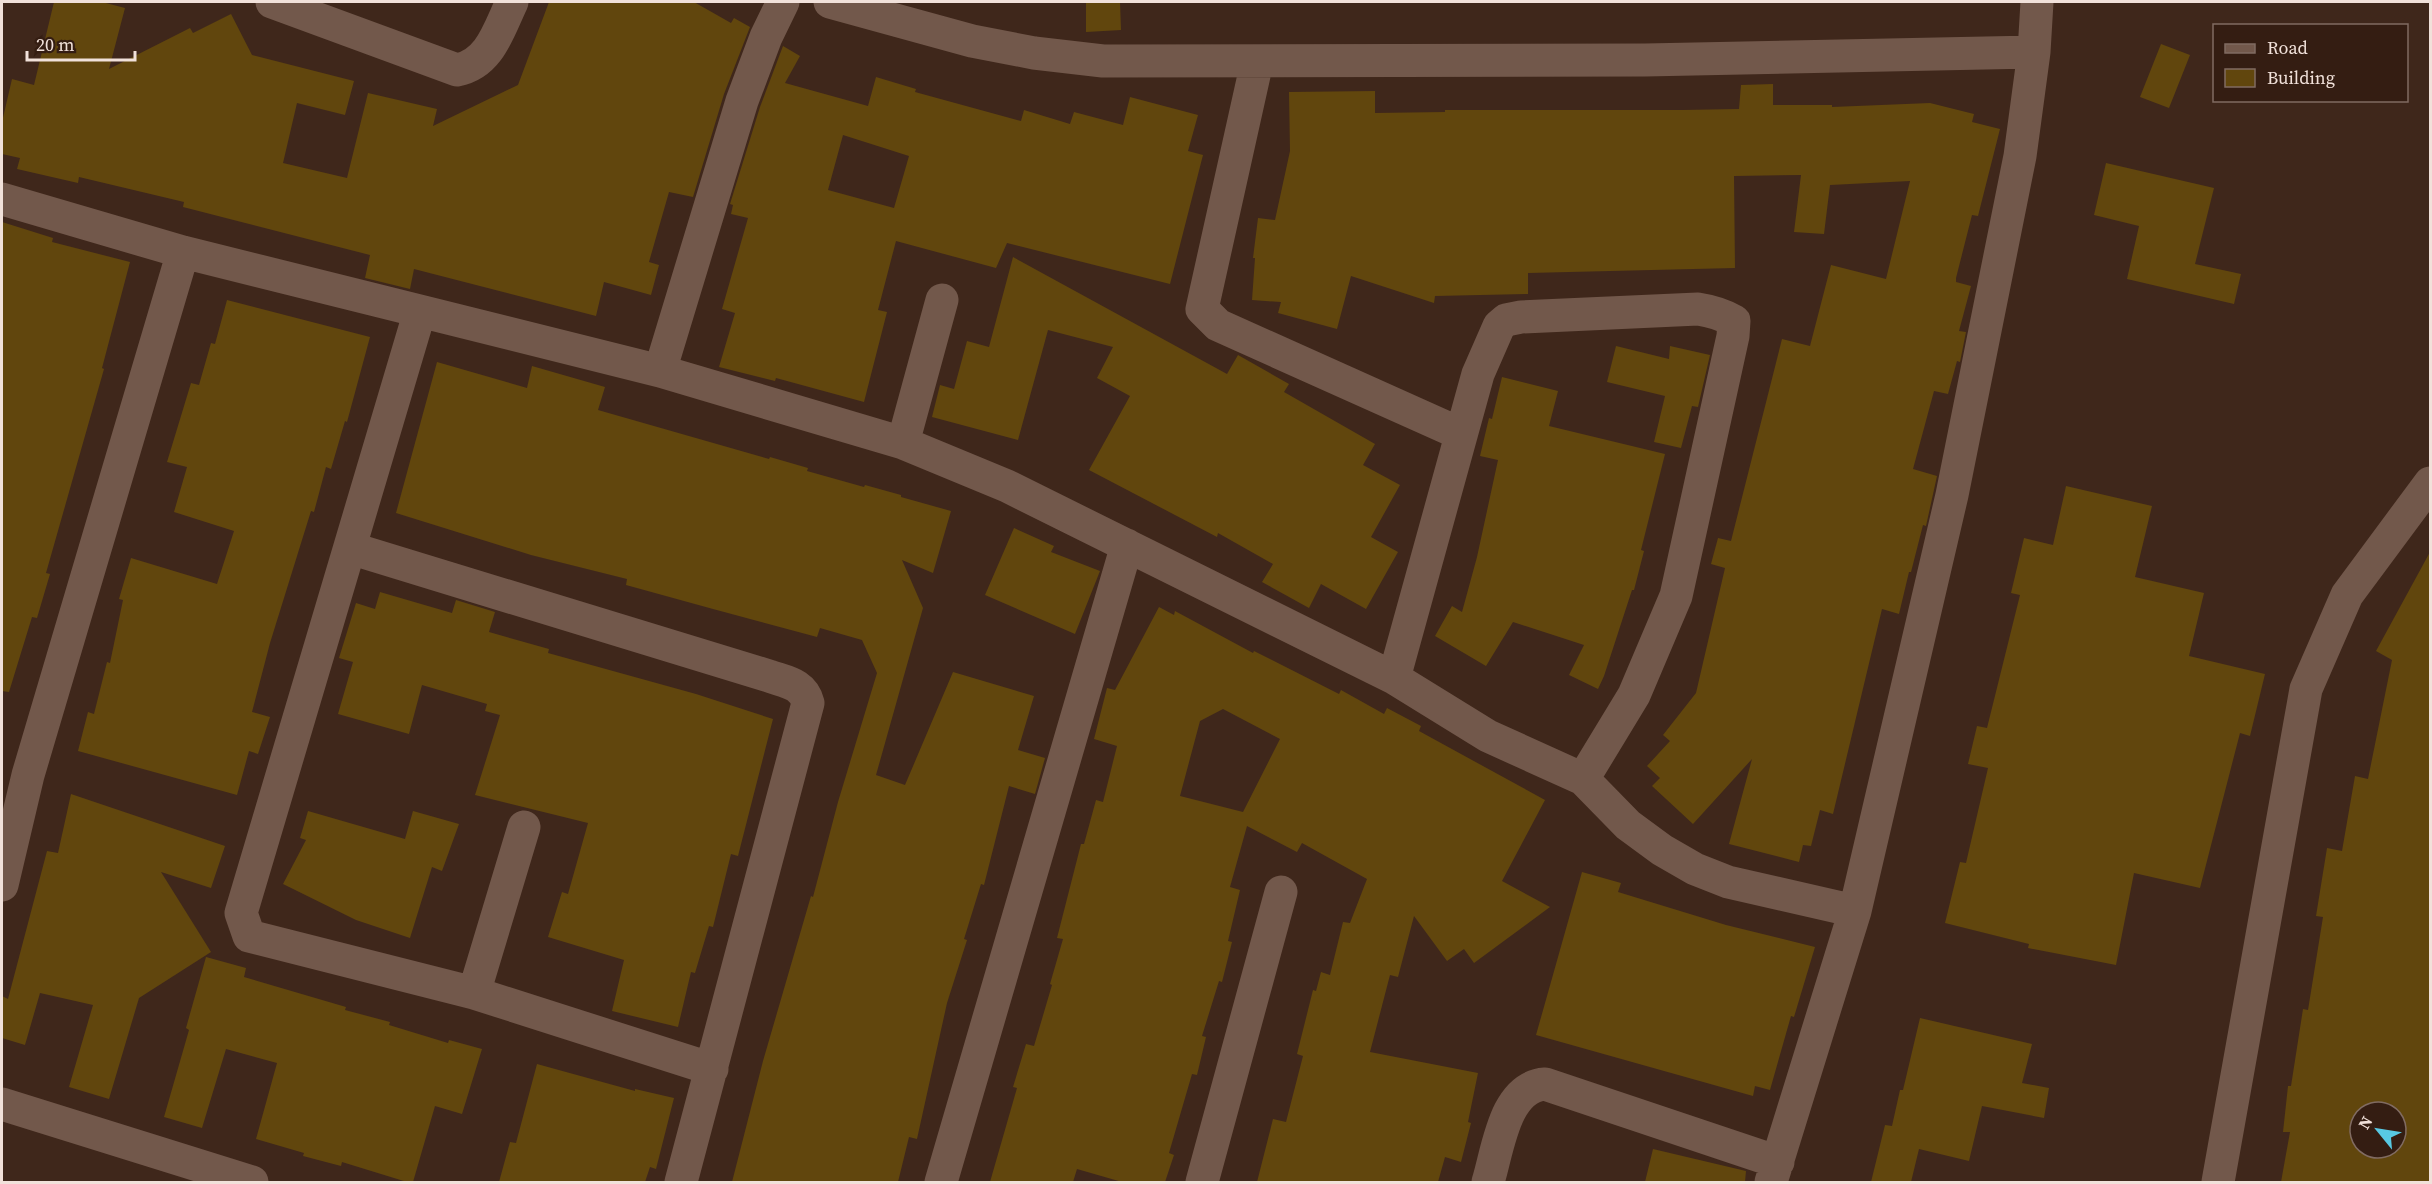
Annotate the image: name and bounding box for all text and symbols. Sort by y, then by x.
scale bar [27,24,135,62]
legend [2213,24,2408,102]
text: 20 m [36,32,74,57]
text: Road [2267,35,2308,60]
text: Building [2267,65,2335,90]
north arrow [2348,1100,2408,1160]
text: N [2353,1112,2378,1133]

